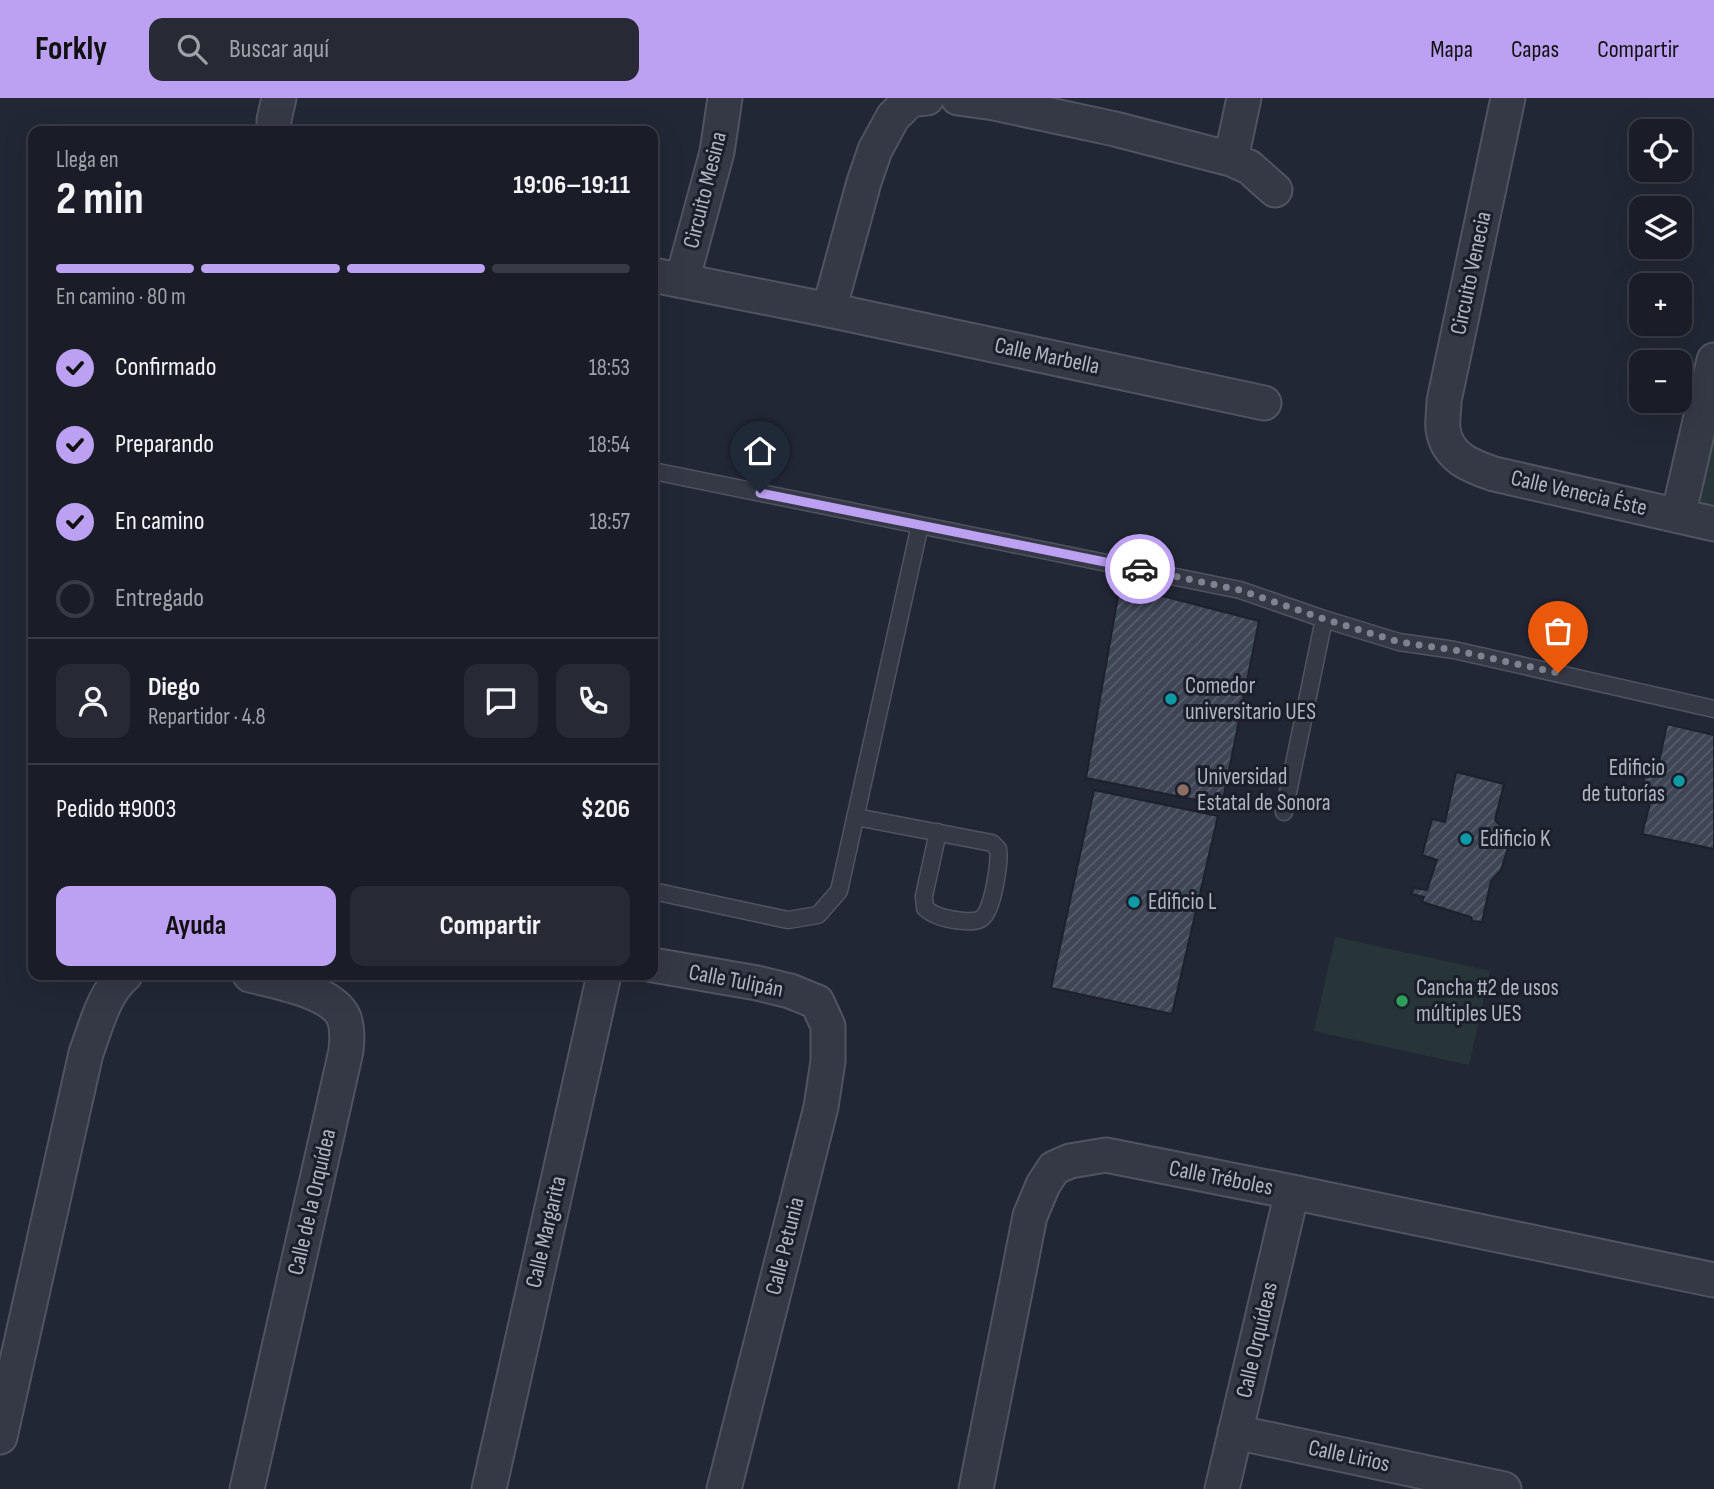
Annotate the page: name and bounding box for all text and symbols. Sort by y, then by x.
search box [149,18,639,81]
text: Forkly [35,29,107,69]
icon: search [173,30,211,68]
text: Buscar aquí [229,34,329,65]
text: Mapa [1430,35,1473,64]
text: Capas [1511,35,1559,64]
text: Compartir [1597,35,1679,64]
map controls [1629,119,1692,413]
button: locate [1629,119,1692,182]
street label: Circuito Mesina [677,129,733,251]
text: Llega en [56,146,119,174]
text: 19:06–19:11 [513,170,630,201]
text: 2 min [56,172,144,227]
button: layers [1629,196,1692,259]
street label: Circuito Venecia [1444,209,1498,337]
button: + [1629,273,1692,336]
text: En camino · 80 m [56,283,186,311]
street label: Calle Marbella [992,331,1102,381]
icon: check [56,349,94,387]
button: − [1629,350,1692,413]
text: Confirmado [115,352,216,383]
text: 18:53 [589,354,630,382]
pin [730,421,790,493]
icon: check [56,426,94,464]
text: Preparando [115,429,214,460]
text: 18:54 [589,431,630,459]
icon: home [741,432,779,470]
street label: Calle Venecia Éste [1508,464,1650,522]
icon: check [56,503,94,541]
text: En camino [115,506,205,537]
text: 18:57 [589,508,630,536]
courier [1105,534,1175,604]
icon: car [1121,550,1159,588]
text: Entregado [115,583,204,614]
pin [1528,601,1588,673]
icon: bag [1539,612,1577,650]
button: person [56,664,130,738]
button: chat [464,664,538,738]
button: phone [556,664,630,738]
text: Diego [148,672,200,703]
place label: Comedor universitario UES [1185,672,1316,726]
marker: Comedor universitario UES [1163,691,1179,707]
text: Repartidor · 4.8 [148,703,266,731]
place label: Edificio de tutorías [1582,754,1665,808]
place label: Universidad Estatal de Sonora [1197,763,1331,817]
marker: Edificio de tutorías [1671,773,1687,789]
marker: Universidad Estatal de Sonora [1175,782,1191,798]
text: Pedido #9003 [56,794,176,825]
text: $206 [581,794,630,825]
place label: Edificio K [1480,825,1551,853]
marker: Edificio K [1458,831,1474,847]
button: Ayuda [56,886,336,966]
button: Compartir [350,886,630,966]
place label: Edificio L [1148,888,1217,916]
marker: Edificio L [1126,894,1142,910]
street label: Calle Tulipán [686,958,786,1004]
place label: Cancha #2 de usos múltiples UES [1416,974,1559,1028]
marker: Cancha #2 de usos múltiples UES [1394,993,1410,1009]
street label: Calle de la Orquídea [282,1126,342,1278]
street label: Calle Tréboles [1167,1154,1275,1202]
street label: Calle Margarita [520,1173,572,1291]
street label: Calle Petunia [759,1194,811,1298]
street label: Calle Orquídeas [1230,1279,1284,1401]
street label: Calle Lirios [1306,1434,1392,1478]

